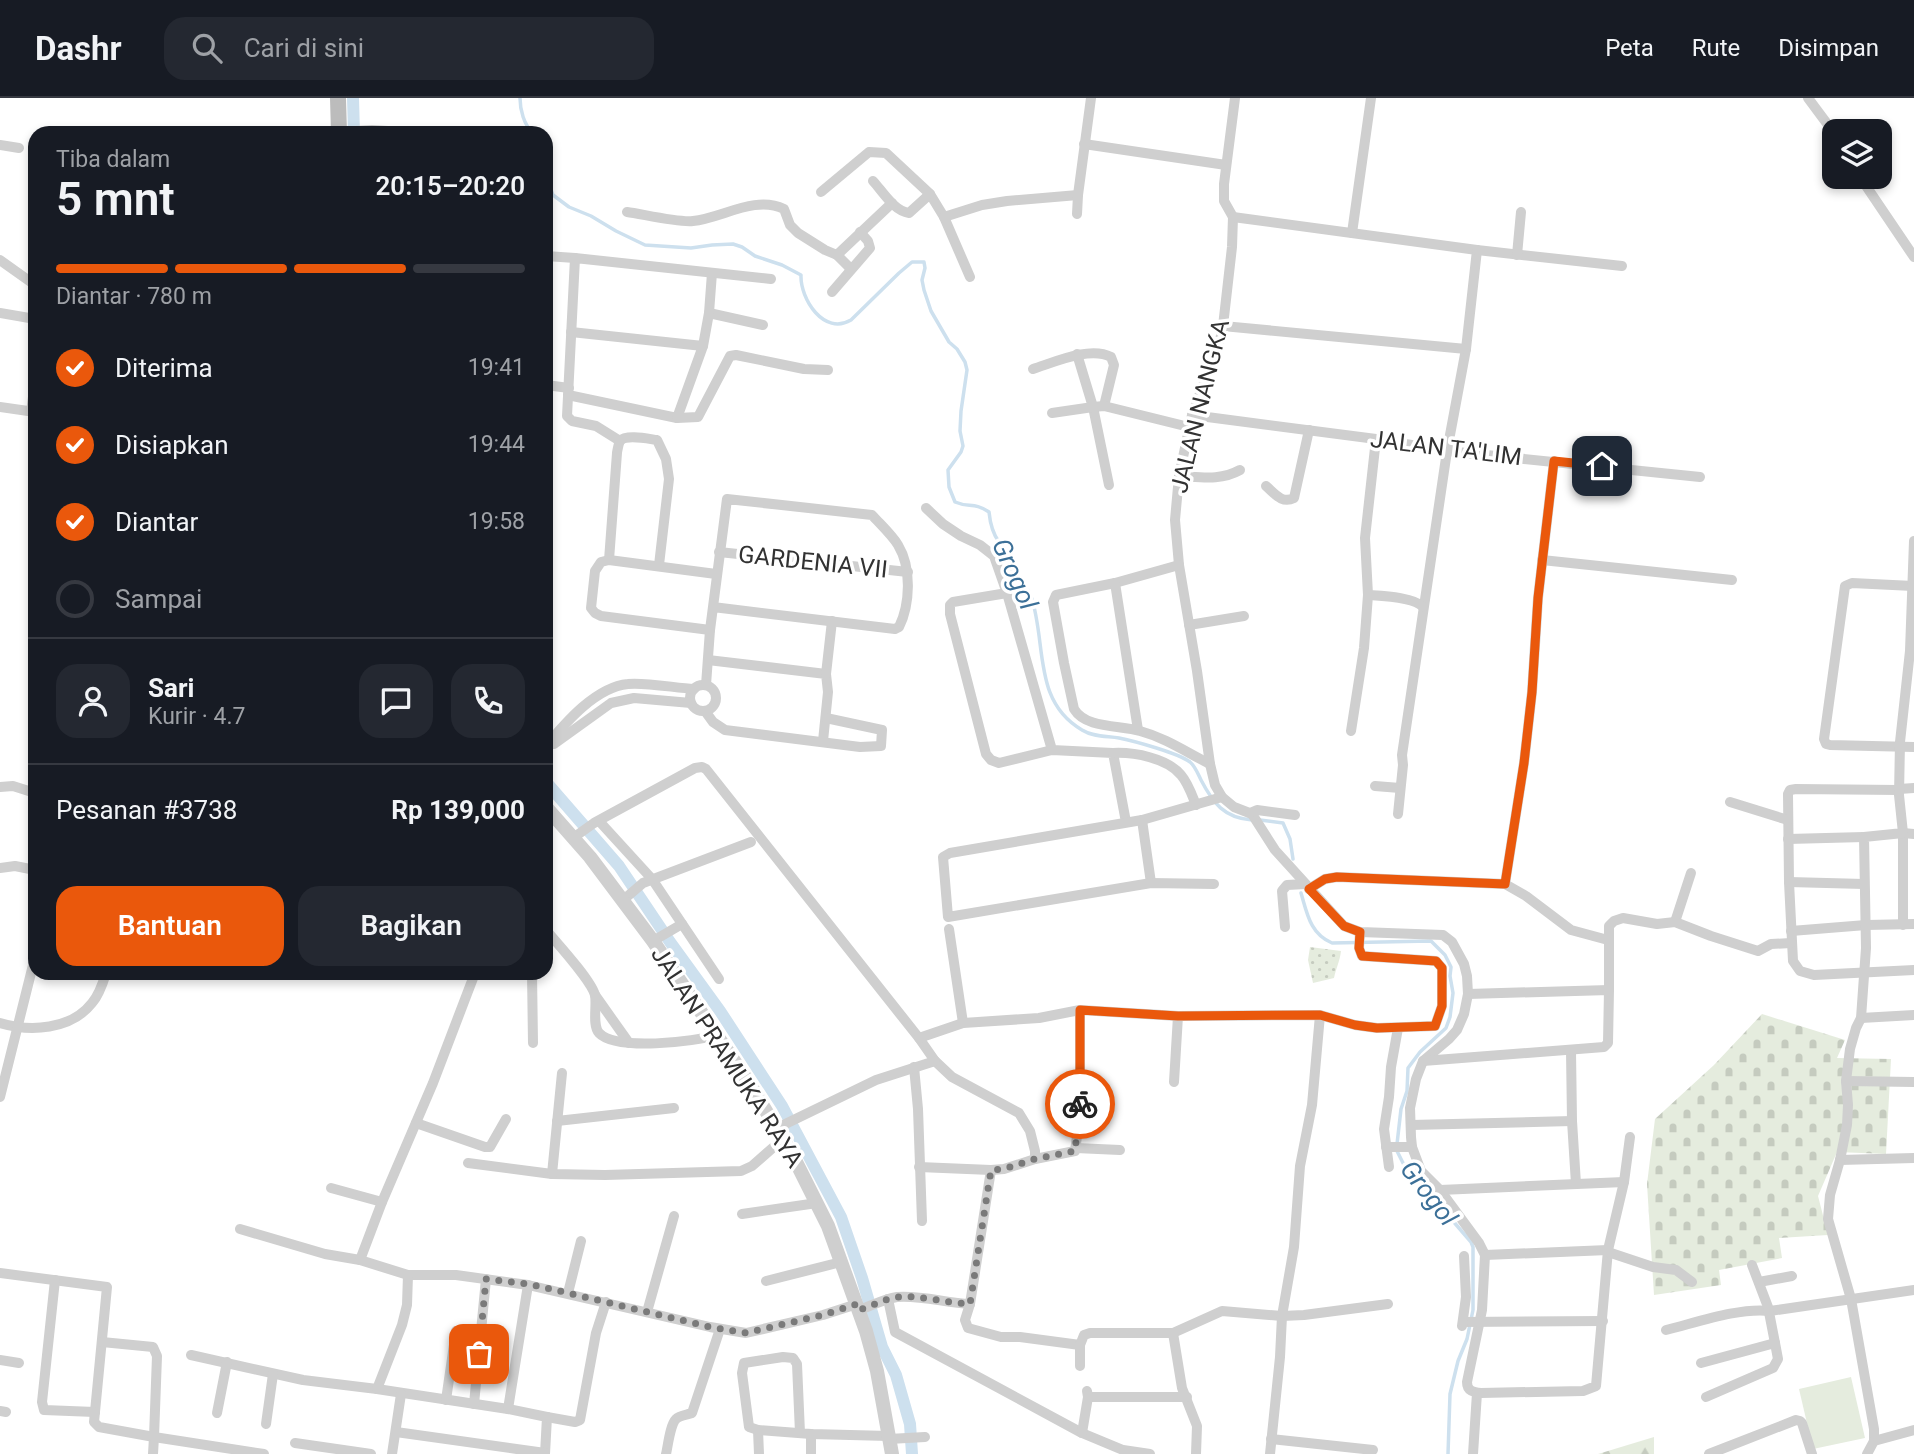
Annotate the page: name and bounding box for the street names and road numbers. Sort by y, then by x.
street label: JALAN NANGKA [1165,316,1235,496]
street label: JALAN TA'LIM [1369,425,1523,471]
street label: GARDENIA VII [737,540,889,584]
street label: JALAN PRAMUKA RAYA [645,941,809,1173]

